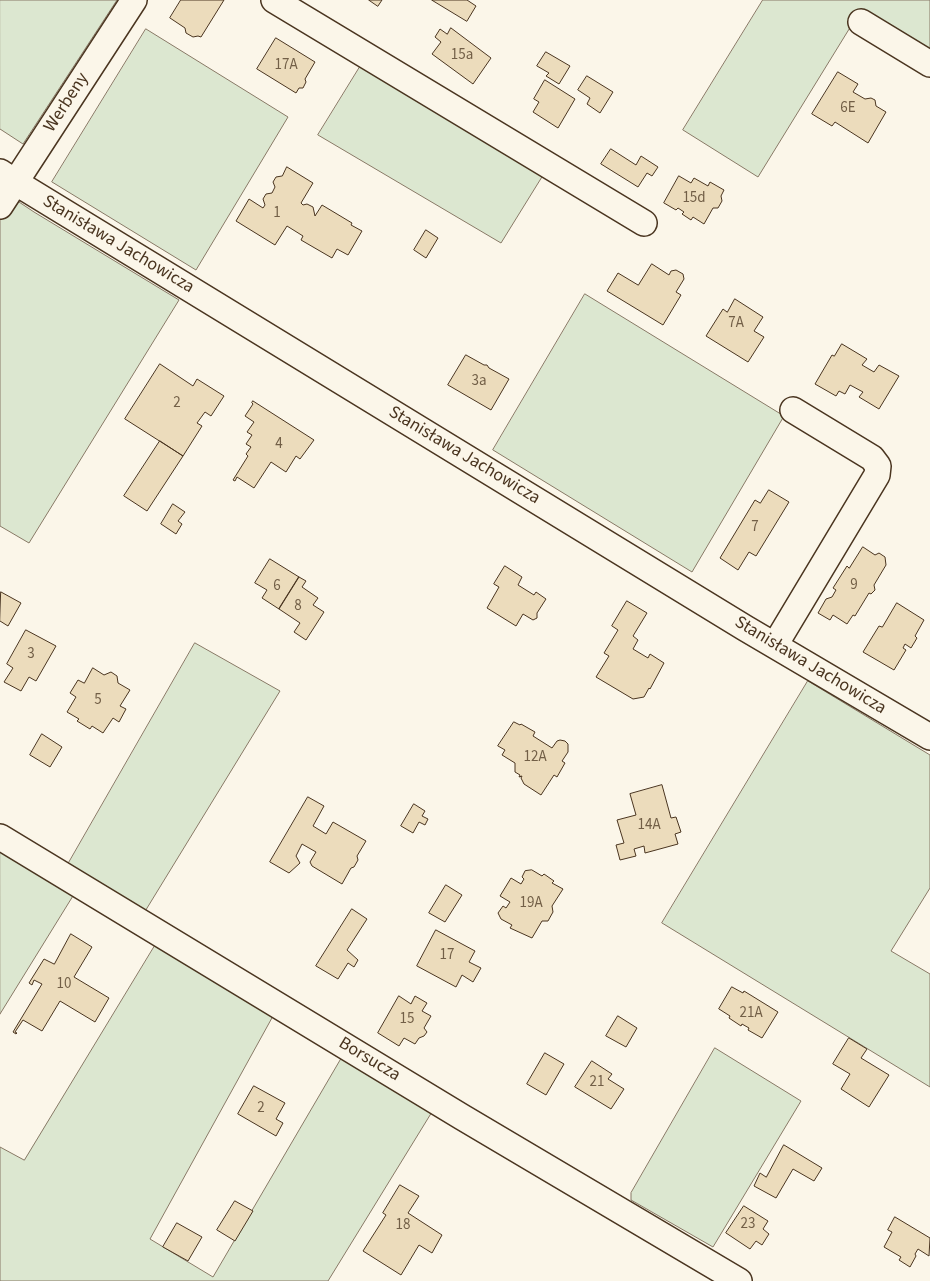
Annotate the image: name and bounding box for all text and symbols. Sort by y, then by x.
house number: 15a [451,47,473,65]
house number: 17A [274,57,298,75]
street label: Werbeny [40,69,94,137]
house number: 6E [840,100,856,118]
house number: 15d [682,190,706,208]
street label: Stanisława Jachowicza [38,191,198,299]
house number: 1 [273,205,281,223]
house number: 7A [728,315,744,333]
house number: 3a [471,373,487,391]
house number: 2 [173,395,181,413]
street label: Stanisława Jachowicza [384,402,544,510]
house number: 4 [275,436,283,454]
house number: 7 [751,519,759,537]
house number: 9 [850,577,858,595]
house number: 6 [273,578,281,596]
house number: 8 [294,598,302,616]
street label: Stanisława Jachowicza [730,612,890,720]
house number: 3 [27,646,35,664]
house number: 5 [94,692,102,710]
house number: 12A [523,749,547,767]
house number: 14A [637,817,661,835]
house number: 19A [519,895,543,913]
house number: 17 [440,947,454,965]
house number: 10 [57,976,71,994]
house number: 21A [739,1005,763,1023]
house number: 15 [400,1011,414,1029]
street label: Borsucza [334,1033,404,1087]
house number: 21 [590,1074,604,1092]
house number: 2 [257,1100,265,1118]
house number: 23 [741,1216,755,1234]
house number: 18 [396,1217,410,1235]

